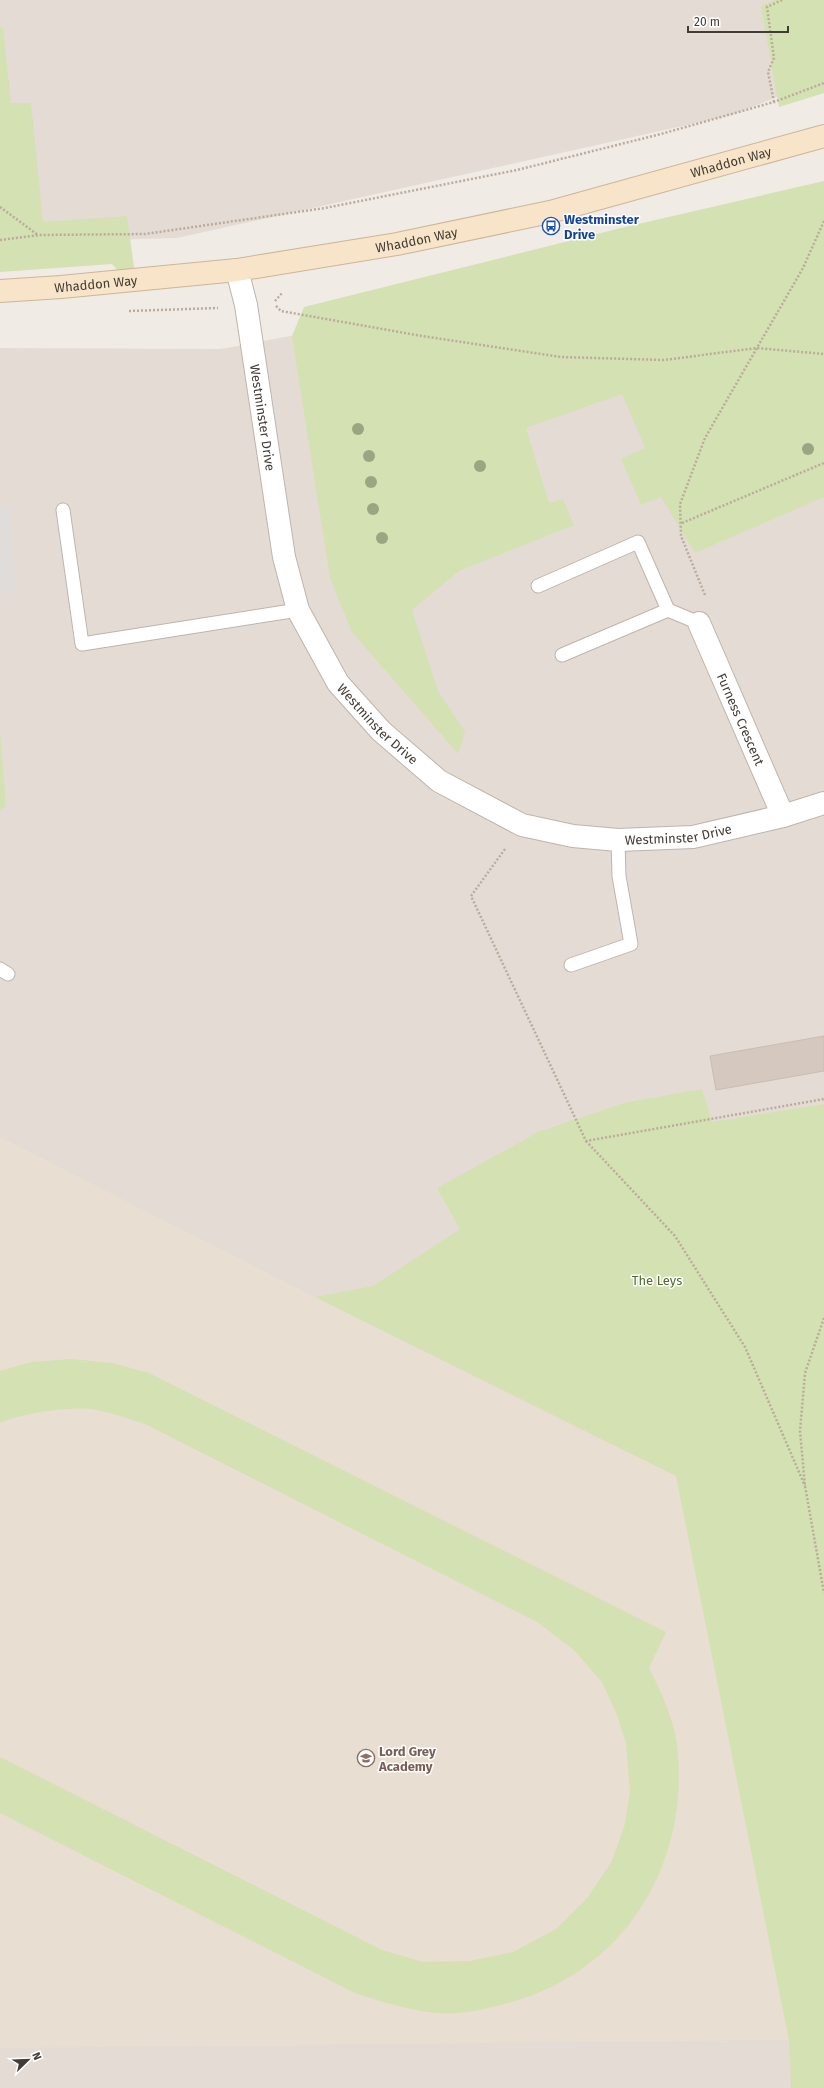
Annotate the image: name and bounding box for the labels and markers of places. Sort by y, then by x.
place label: Westminster Drive [564,212,640,242]
bus stop icon: Westminster Drive [541,216,561,236]
place label: Lord Grey Academy [378,1744,436,1774]
school or university icon: Lord Grey Academy [356,1748,376,1768]

